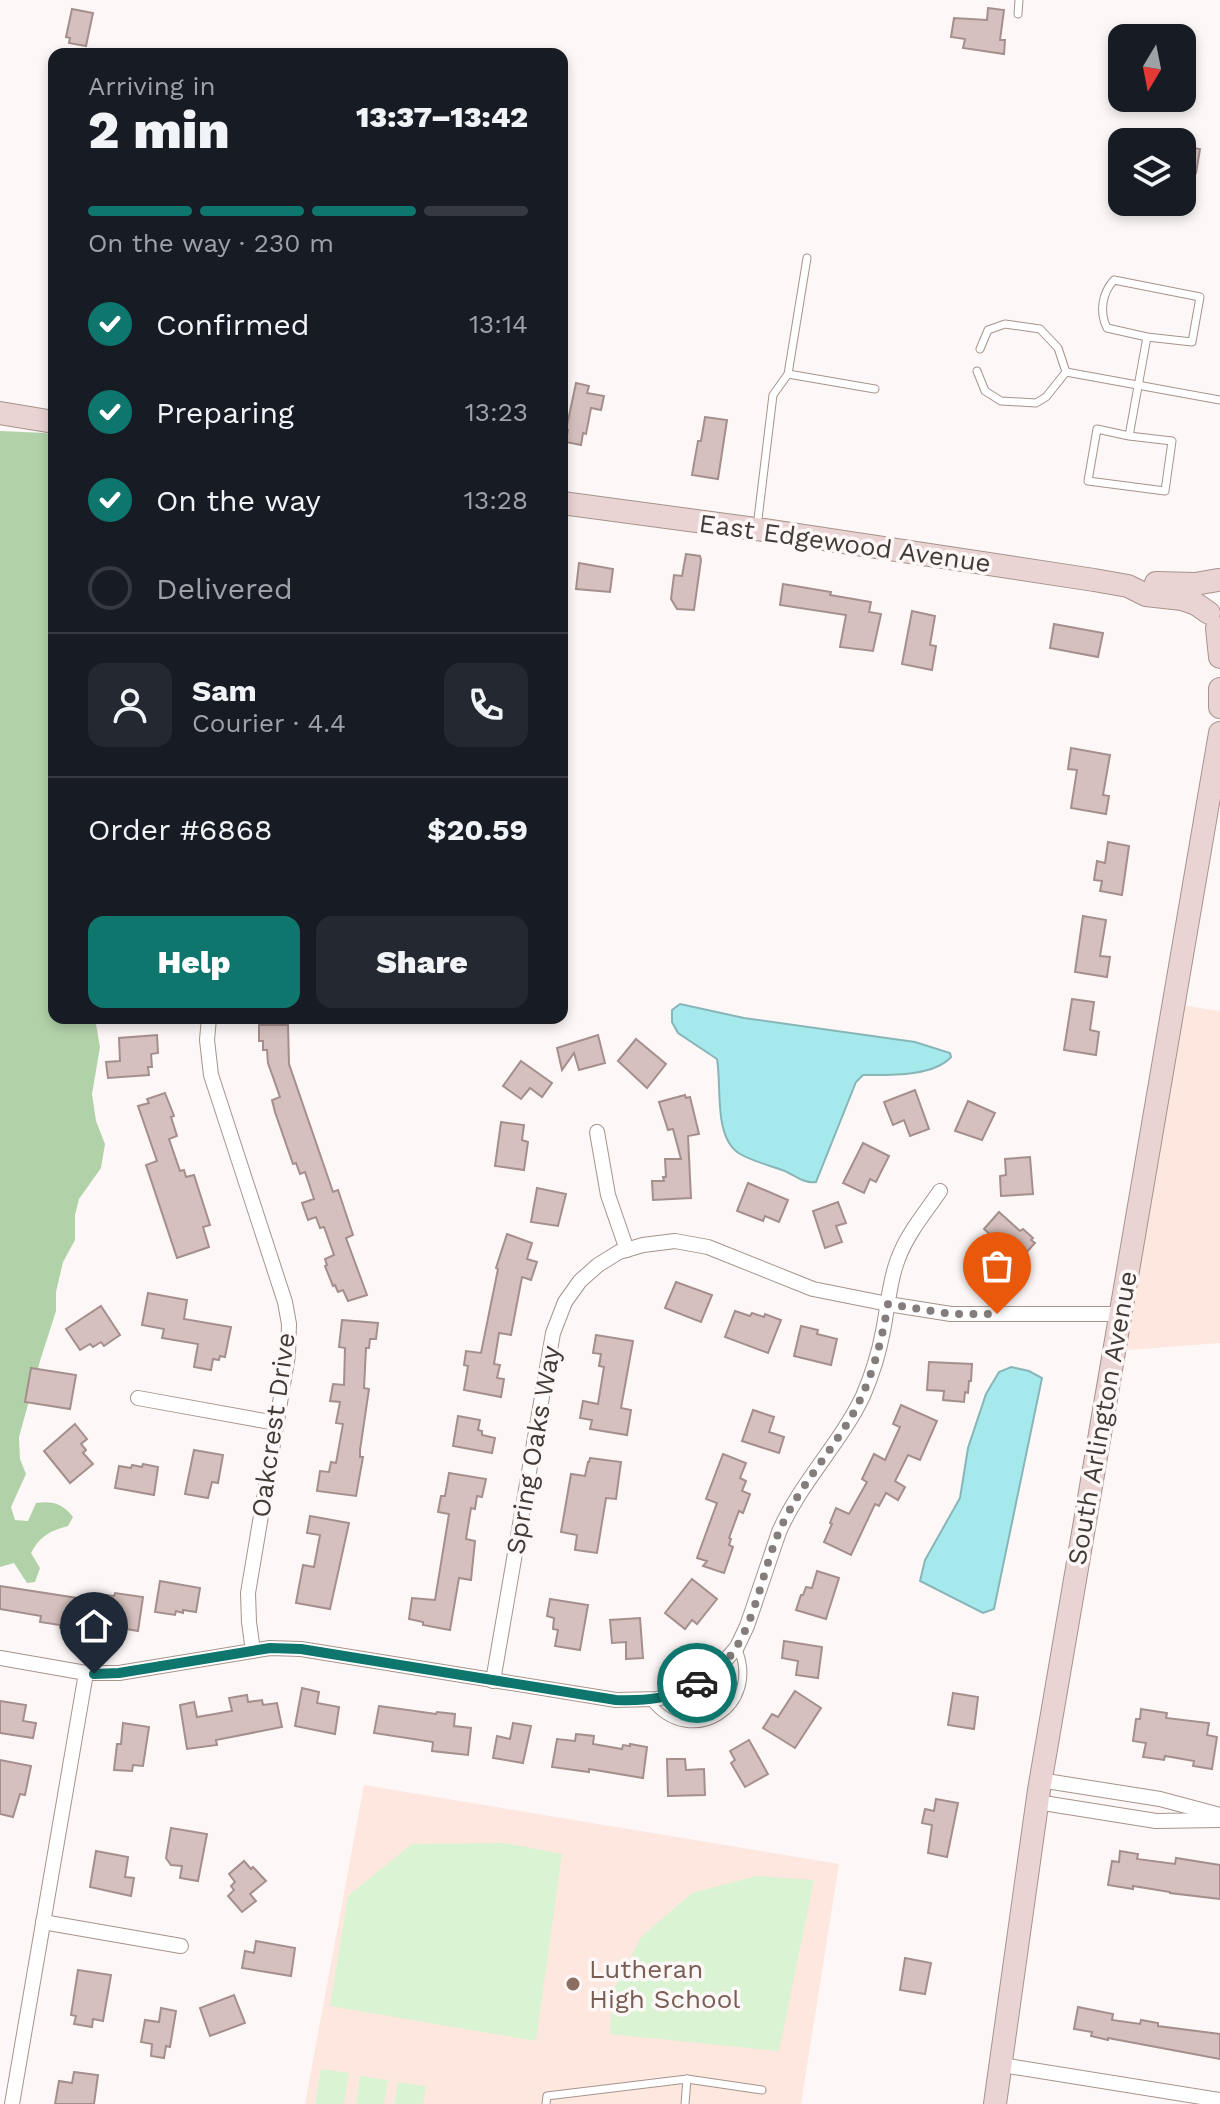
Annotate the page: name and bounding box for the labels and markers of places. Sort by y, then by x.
pin [963,1232,1031,1314]
pin [60,1592,128,1674]
place label: Lutheran High School [589,1954,740,2014]
marker: Lutheran High School [564,1975,582,1993]

